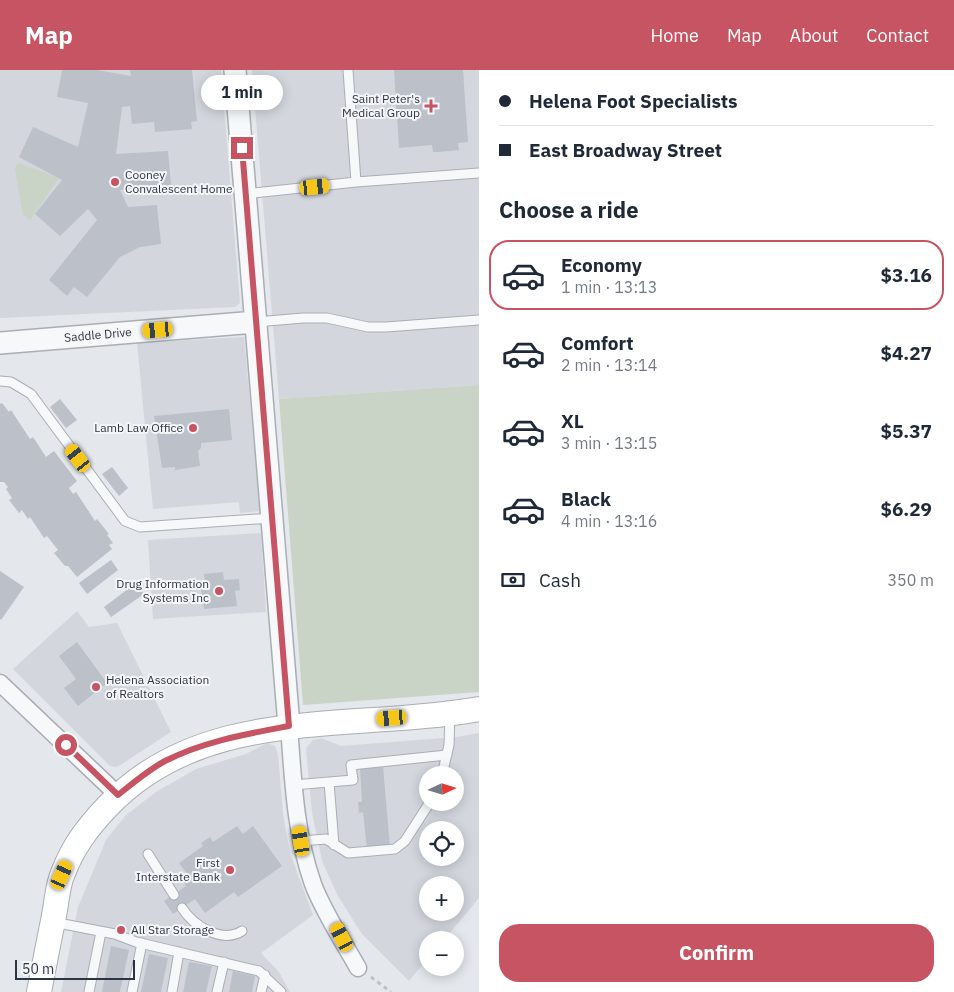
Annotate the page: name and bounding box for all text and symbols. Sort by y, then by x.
text: Map [25,19,73,51]
text: Home [651,24,699,47]
text: Map [727,24,762,47]
text: About [790,24,838,47]
text: Contact [866,24,929,47]
callout: 1 min [201,75,283,110]
text: 1 min [221,82,263,102]
text: Helena Foot Specialists [529,89,738,113]
place label: Saint Peter's Medical Group [342,91,420,120]
marker: Saint Peter's Medical Group [424,99,438,113]
route end [231,137,253,159]
text: East Broadway Street [529,138,722,162]
place label: Cooney Convalescent Home [125,167,233,196]
marker: Cooney Convalescent Home [109,176,121,188]
car [299,178,330,196]
text: Choose a ride [499,195,639,224]
icon: car [501,253,546,298]
text: Economy [561,253,642,277]
text: $3.16 [880,263,932,287]
text: 1 min · 13:13 [561,277,657,297]
car [142,321,173,339]
street label: Saddle Drive [64,324,133,345]
icon: car [501,331,546,376]
text: Comfort [561,331,634,355]
text: $4.27 [880,341,932,365]
text: 2 min · 13:14 [561,355,657,375]
icon: car [501,409,546,454]
text: XL [561,409,584,433]
text: $5.37 [880,419,932,443]
place label: Lamb Law Office [94,420,183,435]
marker: Lamb Law Office [187,422,199,434]
text: 3 min · 13:15 [561,433,657,453]
car [62,442,93,474]
icon: car [501,487,546,532]
text: Black [561,487,611,511]
text: $6.29 [880,497,932,521]
text: 4 min · 13:16 [561,511,657,531]
icon: cash [499,566,527,594]
text: Cash [539,568,581,592]
text: 350 m [887,570,934,590]
place label: Drug Information Systems Inc [116,576,209,605]
marker: Drug Information Systems Inc [213,585,225,597]
place label: Helena Association of Realtors [106,672,209,701]
marker: Helena Association of Realtors [90,681,102,693]
car [376,709,407,727]
route start [55,734,77,756]
north arrow [419,766,464,811]
map controls [419,766,464,976]
button: locate [419,821,464,866]
car [291,825,310,857]
place label: First Interstate Bank [136,855,221,884]
car [49,858,74,892]
marker: First Interstate Bank [224,864,236,876]
button: + [419,876,464,921]
car [328,920,355,954]
place label: All Star Storage [131,922,215,937]
marker: All Star Storage [115,924,127,936]
button: Confirm [499,924,934,982]
button: − [419,931,464,976]
scale bar [15,957,135,980]
text: 50 m [22,960,54,978]

